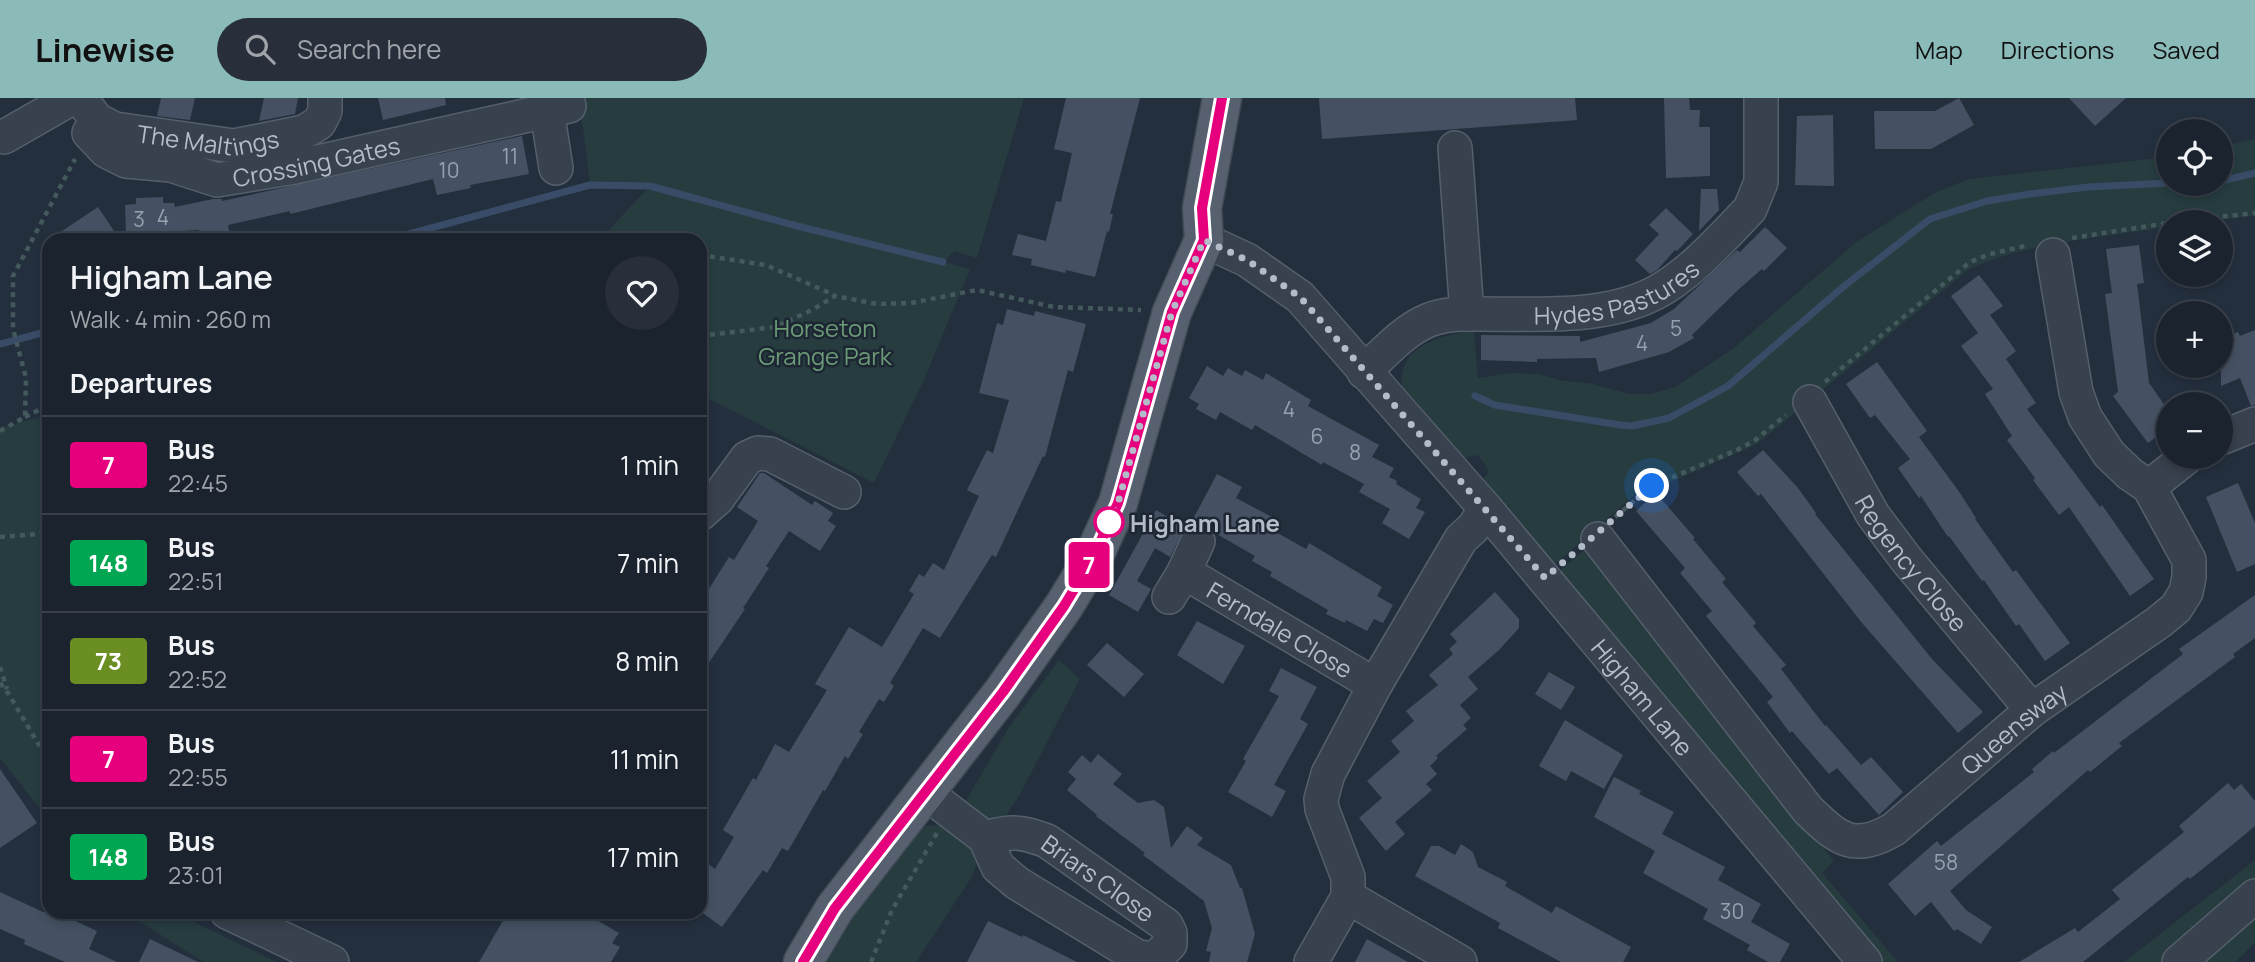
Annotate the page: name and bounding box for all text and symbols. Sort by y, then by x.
search box [217,18,707,81]
text: Linewise [35,27,175,72]
icon: search [241,30,279,68]
text: Search here [297,31,441,67]
text: Map [1915,33,1963,66]
text: Directions [2001,33,2114,66]
text: Saved [2152,33,2220,66]
street label: The Maltings [135,116,282,162]
map controls [2156,119,2233,469]
button: locate [2156,119,2233,196]
street label: Crossing Gates [230,128,403,194]
house number: 11 [502,142,518,170]
house number: 10 [439,156,460,184]
house number: 4 [157,203,169,231]
house number: 3 [133,205,145,233]
button: layers [2156,210,2233,287]
street label: Hydes Pastures [1534,252,1706,331]
text: Higham Lane [70,254,273,299]
button: heart [605,256,679,330]
button: + [2156,301,2233,378]
text: Walk · 4 min · 260 m [70,303,271,335]
park label: Horseton Grange Park [758,311,893,372]
house number: 5 [1670,314,1682,342]
house number: 4 [1636,329,1648,357]
text: Departures [70,365,212,401]
button: − [2156,392,2233,469]
house number: 4 [1283,395,1295,423]
house number: 6 [1310,422,1324,450]
text: Bus [168,431,215,467]
house number: 8 [1349,438,1361,466]
text: 1 min [620,447,679,483]
text: 7 [102,448,115,481]
text: 22:45 [168,467,228,499]
your location [1634,468,1669,503]
street label: Regency Close [1848,489,1976,638]
place label: Higham Lane [1130,506,1280,539]
marker: Higham Lane [1094,507,1124,537]
text: Bus [168,529,215,565]
line badge: 7 [1066,542,1112,588]
text: 7 min [617,545,679,581]
text: 148 [89,546,128,579]
text: 7 [1083,548,1095,581]
text: 22:51 [168,565,223,597]
street label: Ferndale Close [1201,573,1359,685]
text: Bus [168,627,215,663]
street label: Higham Lane [1585,631,1702,762]
text: 8 min [615,643,679,679]
text: 73 [95,644,122,677]
text: 22:52 [168,663,227,695]
street label: Queensway [1953,674,2073,781]
text: Bus [168,725,215,761]
text: 11 min [610,741,679,777]
text: 7 [102,742,115,775]
text: 22:55 [168,761,228,793]
text: Bus [168,823,215,859]
street label: Briars Close [1035,826,1162,929]
text: 17 min [607,839,679,875]
text: 148 [89,840,128,873]
house number: 58 [1934,848,1958,876]
text: 23:01 [168,859,224,891]
house number: 30 [1720,897,1744,925]

